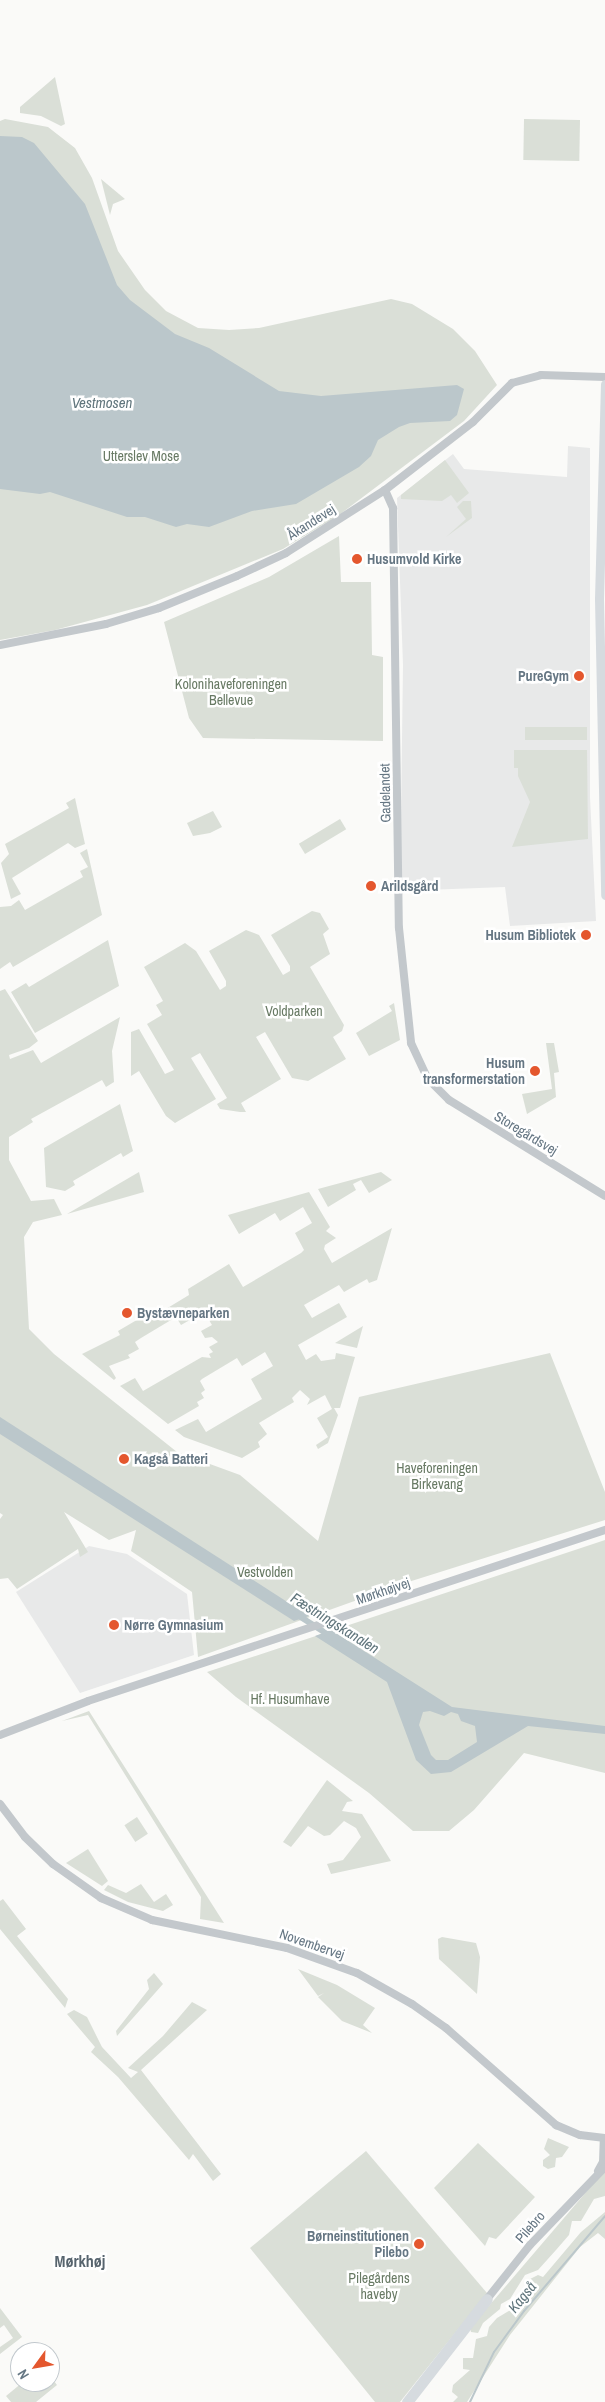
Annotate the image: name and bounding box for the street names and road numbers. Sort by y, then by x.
street label: Åkandevej [284,501,338,543]
street label: Gadelandet [376,763,394,823]
street label: Storegårdsvej [491,1108,561,1158]
street label: Mørkhøjvej [354,1574,412,1608]
street label: Novembervej [277,1925,347,1963]
street label: Pilebro [512,2208,548,2246]

